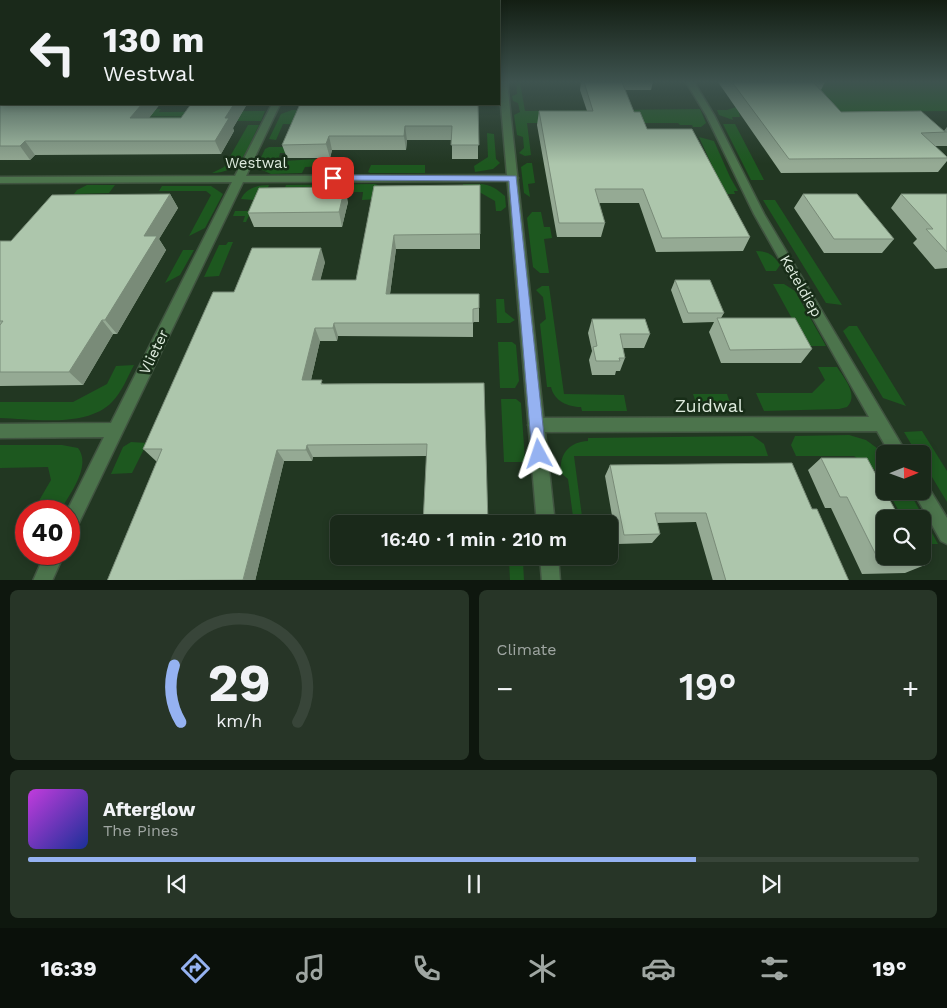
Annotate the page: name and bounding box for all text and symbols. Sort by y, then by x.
text: 130 m [103,19,204,61]
icon: left [20,20,85,85]
text: Westwal [103,61,194,86]
street label: Westwal [225,154,288,172]
pin [312,157,354,199]
icon: arrive [319,164,347,192]
street label: Keteldiep [776,252,826,320]
street label: Vlieter [135,327,173,377]
street label: Zuidwal [675,395,744,416]
position arrow [512,427,564,479]
north arrow [876,445,931,500]
map controls [876,445,931,565]
speed limit sign: 40 [15,500,80,565]
button: search [876,510,931,565]
text: 16:40 · 1 min · 210 m [381,528,567,551]
text: Climate [497,640,557,659]
text: 29 [208,653,271,714]
text: 19° [679,665,737,709]
text: − [497,672,513,705]
text: + [902,672,919,705]
text: km/h [216,710,262,731]
text: Afterglow [103,798,195,821]
text: The Pines [103,821,179,840]
icon: previous [163,870,191,898]
icon: pause [460,870,488,898]
icon: next [757,870,785,898]
icon: directions [178,951,213,986]
icon: music [293,951,328,986]
icon: phone [409,951,444,986]
icon: climate [525,951,560,986]
icon: car [641,951,676,986]
icon: filters [757,951,792,986]
text: 16:39 [40,956,97,981]
text: 19° [873,956,907,981]

